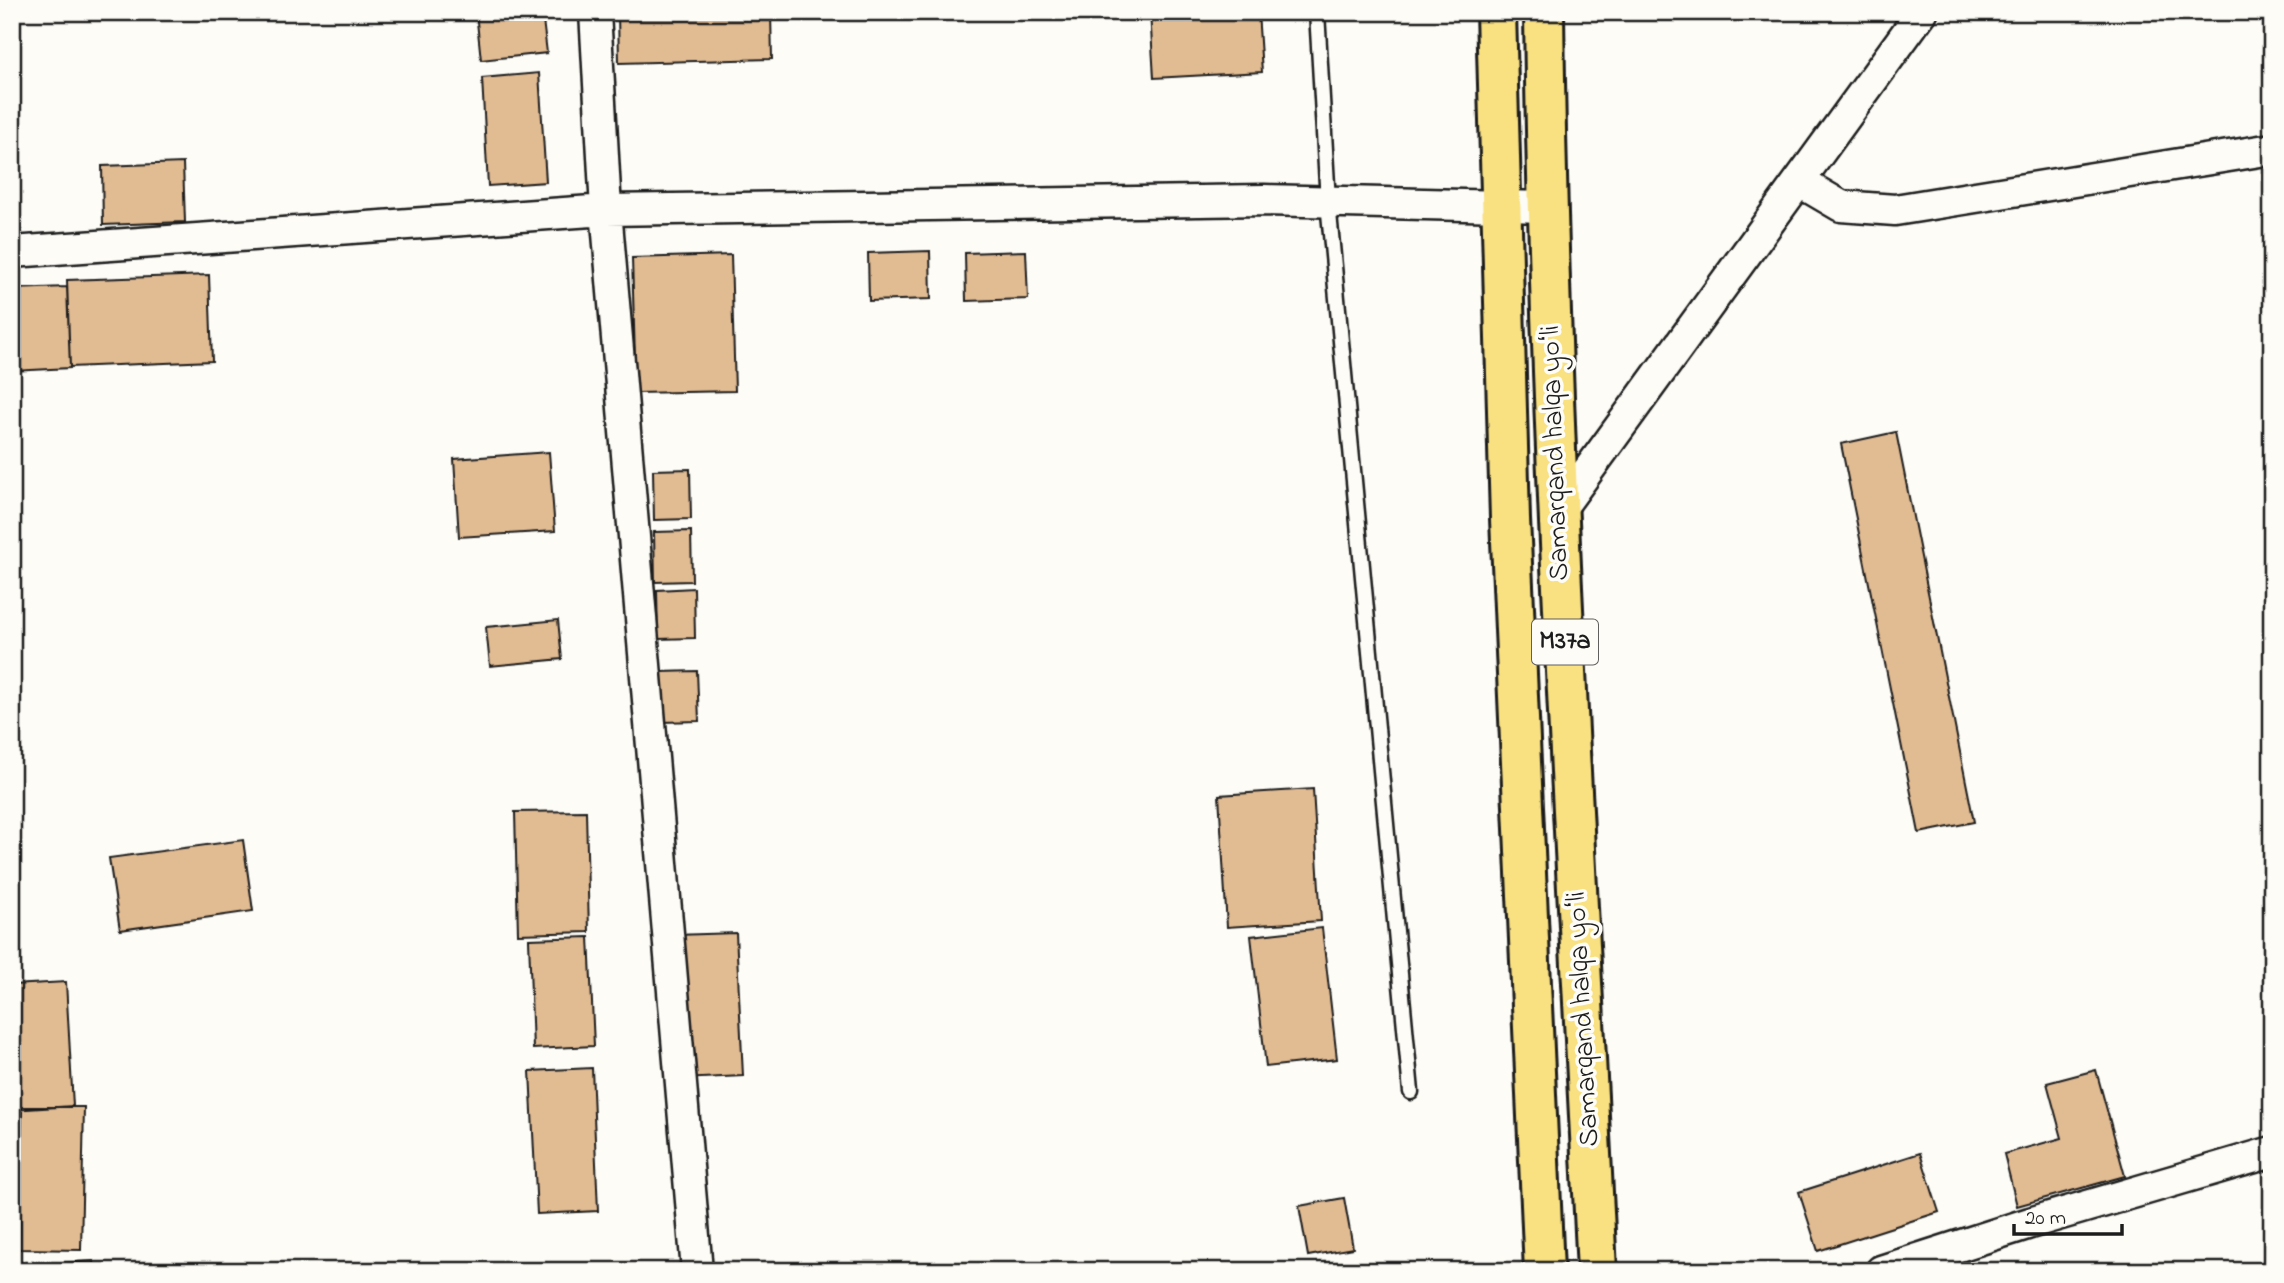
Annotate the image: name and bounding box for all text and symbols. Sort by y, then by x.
street label: Samarqand halqa yoʻli [1531,324,1581,582]
road number: M37a [1532,620,1598,664]
street label: Samarqand halqa yoʻli [1557,890,1611,1148]
scale bar [2014,1192,2123,1236]
text: 20 m [2025,1204,2066,1234]

